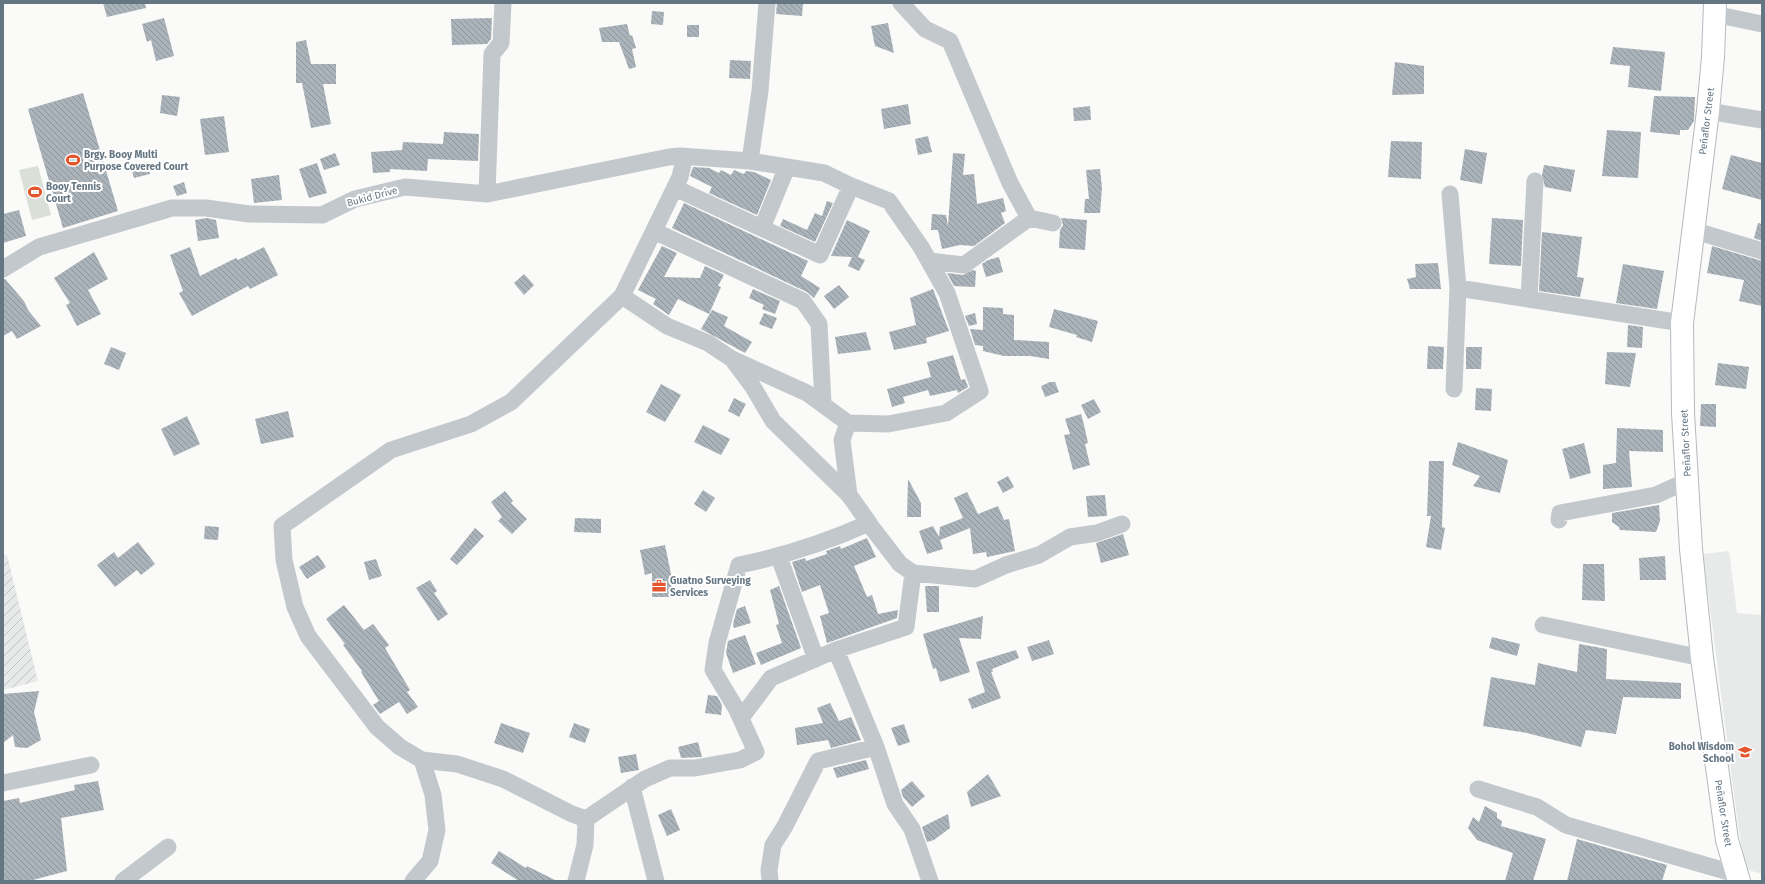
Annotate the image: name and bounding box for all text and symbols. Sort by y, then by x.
street label: Peñaflor Street [1697,86,1717,155]
place label: Brgy. Booy Multi Purpose Covered Court [84,149,189,173]
sports icon: Brgy. Booy Multi Purpose Covered Court [65,152,81,168]
place label: Booy Tennis Court [46,181,101,205]
sports icon: Booy Tennis Court [27,184,43,200]
street label: Bukid Drive [346,184,399,209]
street label: Peñaflor Street [1678,408,1694,477]
place label: Guatno Surveying Services [670,575,751,599]
office icon: Guatno Surveying Services [651,578,667,594]
place label: Bohol Wisdom School [1669,741,1734,765]
school or university icon: Bohol Wisdom School [1737,744,1753,760]
street label: Peñaflor Street [1712,779,1734,848]

